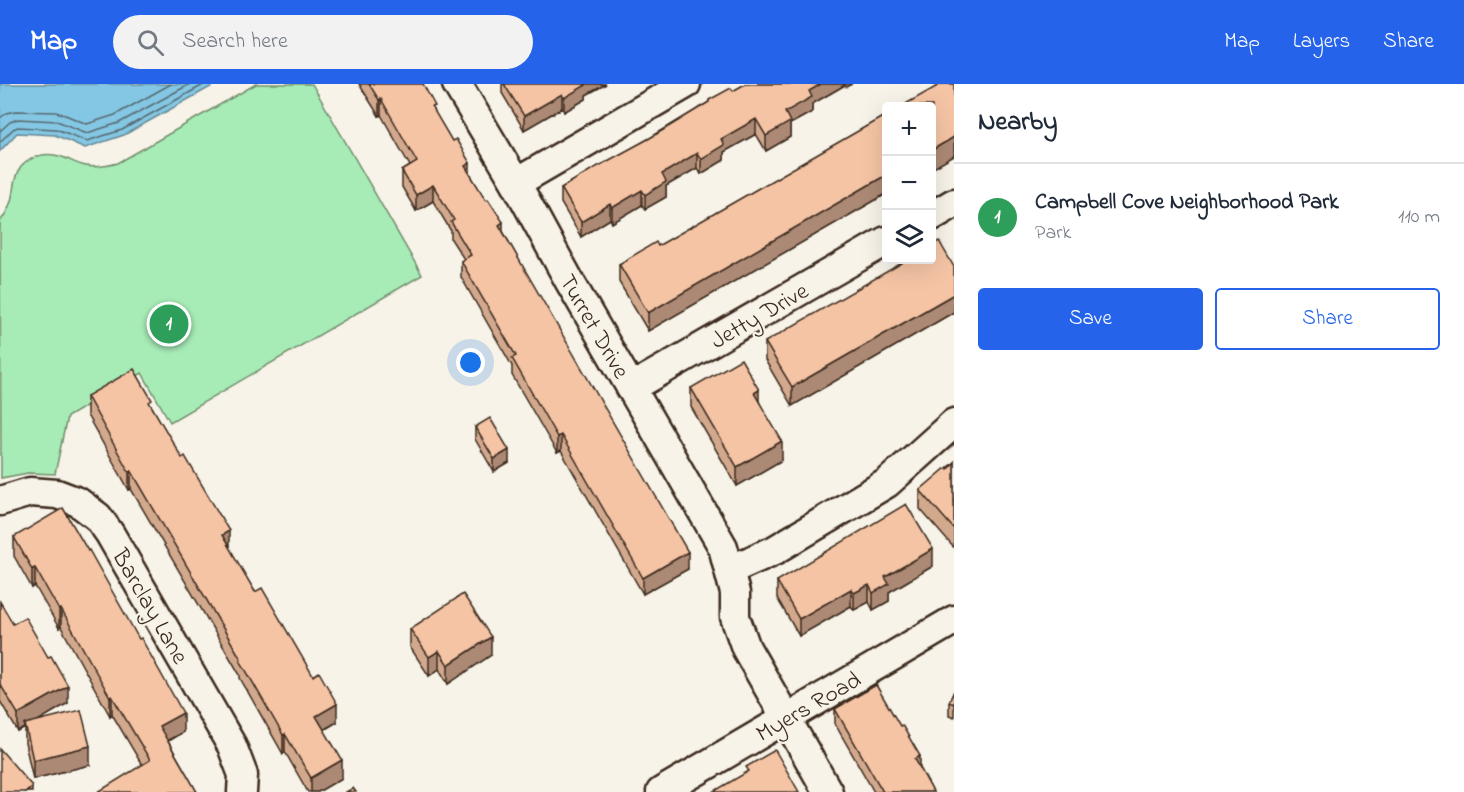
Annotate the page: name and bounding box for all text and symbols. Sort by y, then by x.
search box [113,15,533,69]
text: Map [30,22,77,63]
icon: search [134,26,167,59]
text: Search here [182,26,288,58]
text: Map [1224,27,1260,57]
text: Layers [1293,27,1350,57]
text: Share [1383,27,1434,57]
map controls [882,102,936,264]
button: + [882,102,936,156]
text: Nearby [978,104,1057,142]
button: − [882,156,936,210]
text: Campbell Cove Neighborhood Park [1035,187,1339,219]
text: 1 [994,203,1001,232]
text: 110 m [1398,203,1440,232]
button: layers [882,210,936,264]
text: Park [1035,219,1071,248]
street label: Turret Drive [549,268,637,386]
street label: Jetty Drive [705,275,816,360]
button: Save [978,288,1203,350]
button: Share [1215,288,1440,350]
pin: 1 [150,302,188,346]
your location [456,348,485,377]
street label: Barclay Lane [100,542,196,672]
street label: Myers Road [750,664,869,753]

